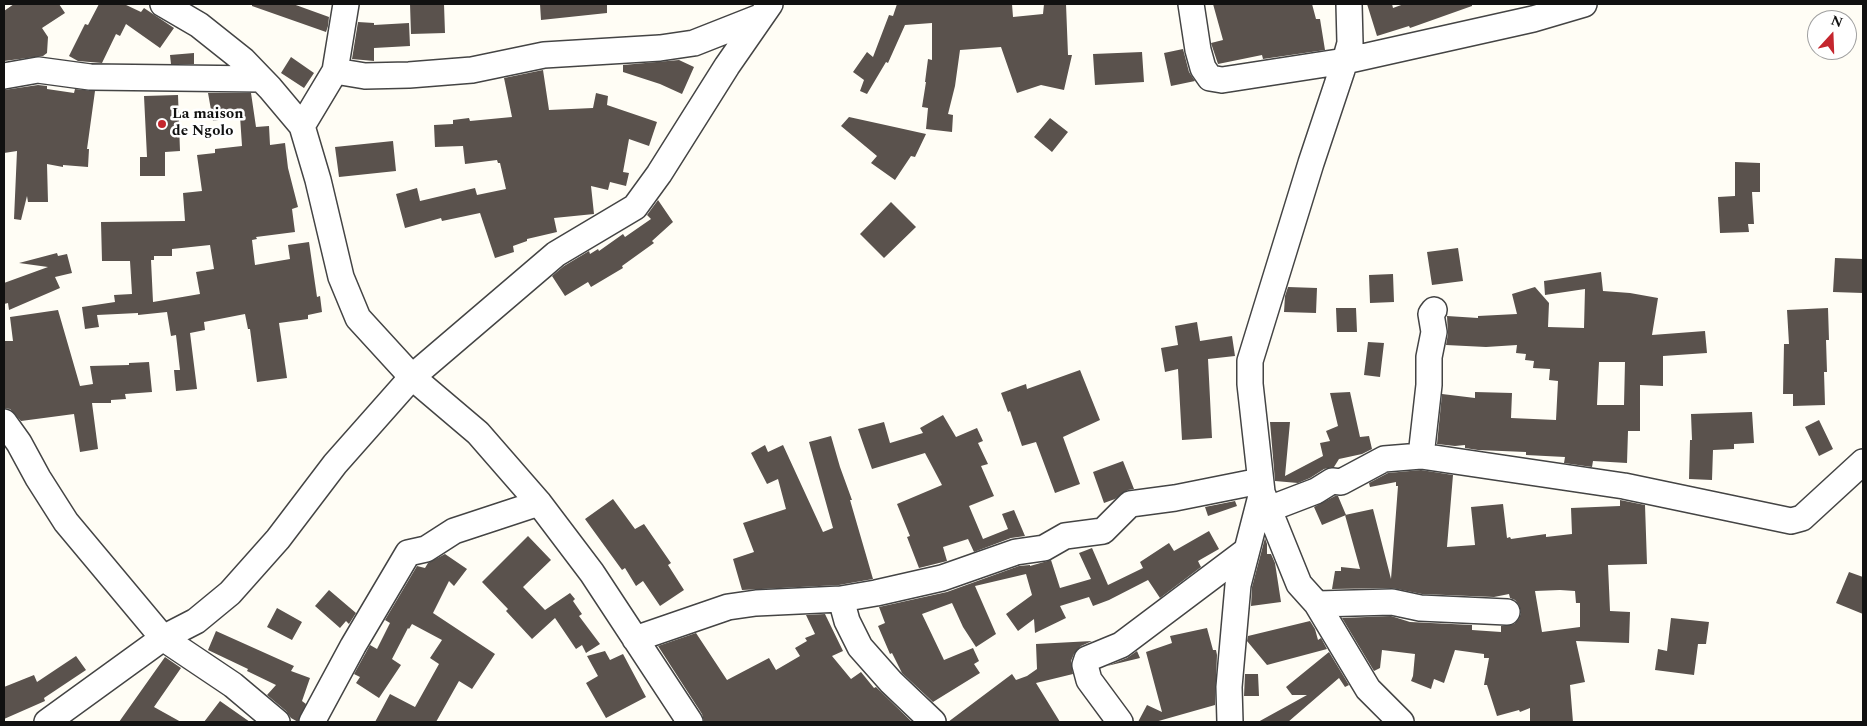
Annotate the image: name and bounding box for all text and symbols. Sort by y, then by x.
north arrow [1807,10,1857,60]
text: N [1828,10,1846,33]
place label: La maison de Ngolo [172,106,243,141]
marker: La maison de Ngolo [156,118,168,130]

